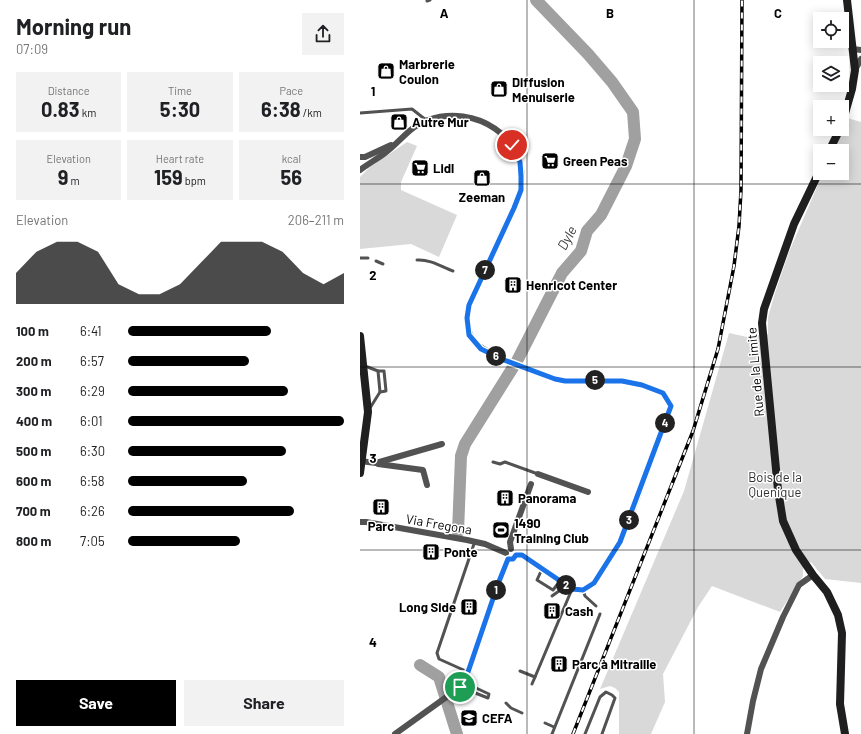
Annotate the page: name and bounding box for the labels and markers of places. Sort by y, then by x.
place label: Marbrerie Coulon [399,56,455,87]
shop icon: Marbrerie Coulon [376,61,396,81]
place label: Diffusion Menuiserie [512,74,575,105]
shop icon: Diffusion Menuiserie [489,79,509,99]
shop icon: Autre Mur [389,112,409,132]
place label: Autre Mur [412,114,469,130]
pin [495,128,529,162]
supermarket icon: Green Peas [540,151,560,171]
place label: Green Peas [563,153,628,169]
supermarket icon: Lidl [410,158,430,178]
place label: Lidl [433,160,454,176]
shop icon: Zeeman [472,168,492,188]
place label: Zeeman [459,189,505,205]
pin: 7 [475,260,495,280]
building icon: Henricot Center [503,275,523,295]
place label: Henricot Center [526,277,617,293]
pin: 6 [486,346,506,366]
pin: 5 [585,370,605,390]
pin: 4 [655,413,675,433]
building icon: Panorama [495,488,515,508]
place label: Panorama [518,490,576,506]
building icon: Parc [371,497,391,517]
pin: 3 [619,510,639,530]
place label: 1490 Training Club [514,515,589,546]
place label: Parc [368,518,394,534]
sports icon: 1490 Training Club [491,520,511,540]
building icon: Ponte [421,542,441,562]
place label: Ponte [444,544,478,560]
pin: 2 [556,575,576,595]
pin: 1 [486,580,506,600]
building icon: Long Side [459,597,479,617]
place label: Long Side [399,599,456,615]
building icon: Cash [542,601,562,621]
place label: Cash [565,603,593,619]
building icon: Parc à Mitraille [549,654,569,674]
place label: Parc à Mitraille [572,656,656,672]
pin [443,670,477,704]
school or university icon: CEFA [459,708,479,728]
place label: CEFA [482,710,513,726]

